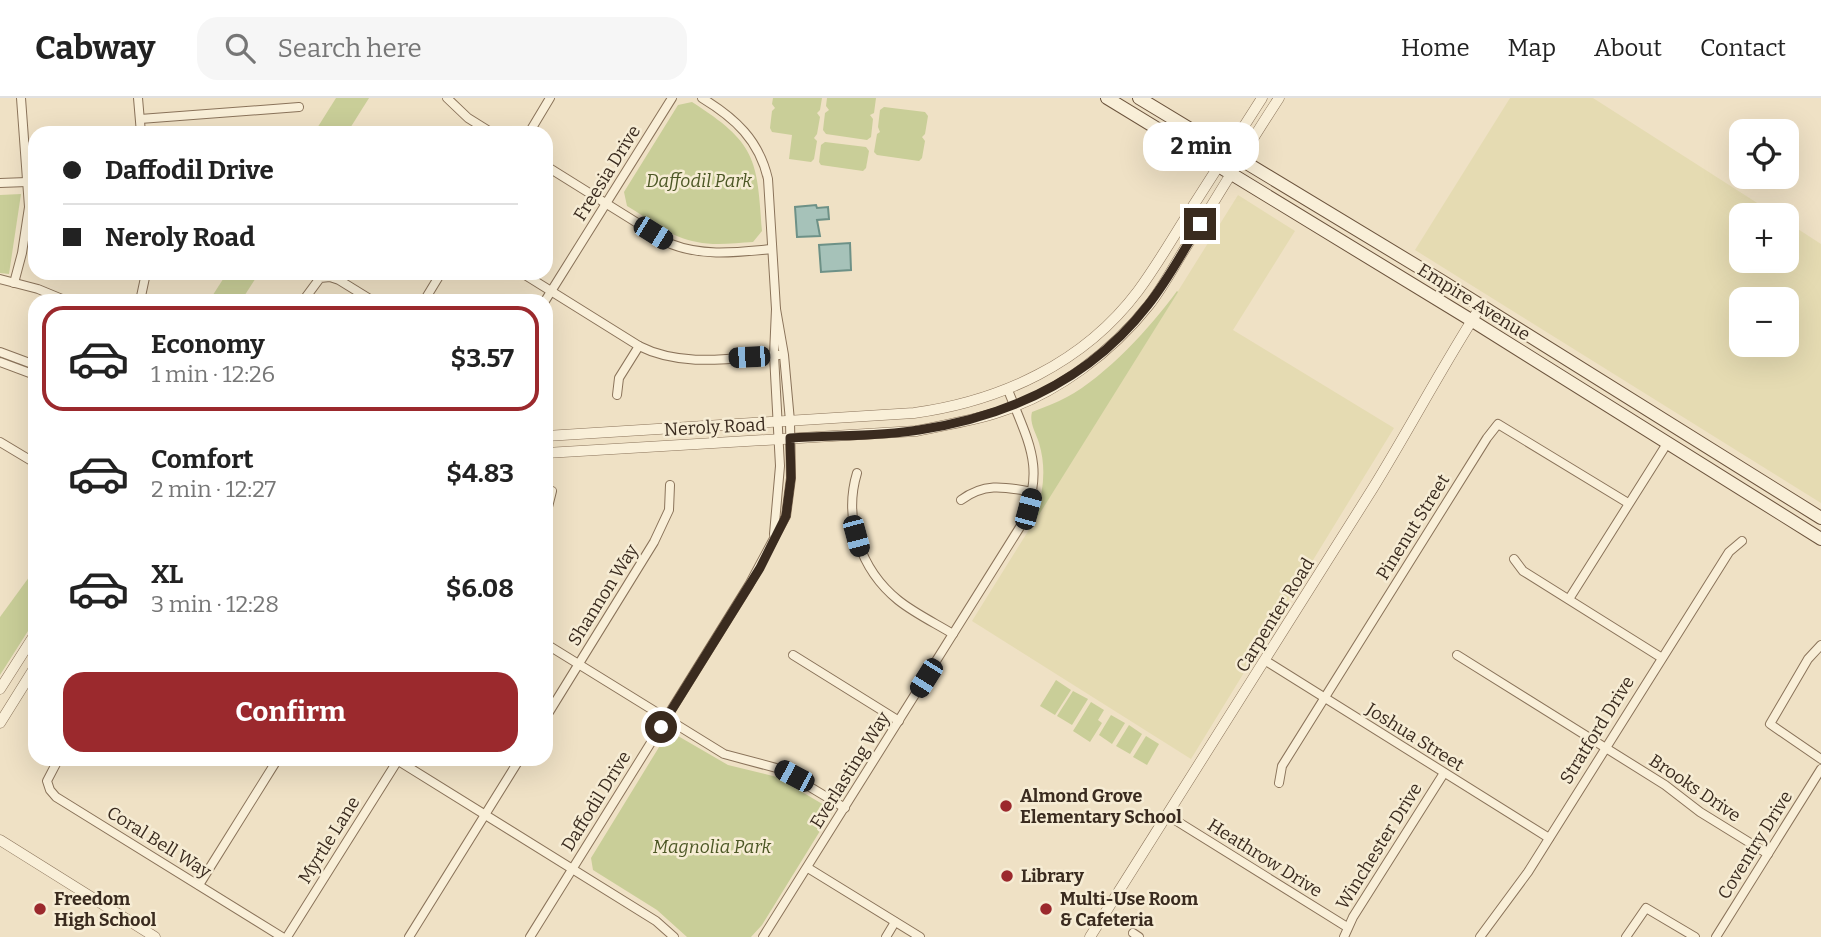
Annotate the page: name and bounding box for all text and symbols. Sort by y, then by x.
search box [197,17,687,80]
text: Cabway [35,28,155,68]
icon: search [221,29,259,67]
text: Search here [277,33,422,64]
text: Home [1401,34,1470,62]
text: Map [1508,34,1556,62]
text: About [1594,34,1662,62]
text: Contact [1700,34,1786,62]
map controls [1729,119,1799,357]
button: locate [1729,119,1799,189]
street label: Freesia Drive [569,121,645,225]
callout: 2 min [1142,122,1258,172]
text: 2 min [1170,132,1232,160]
text: Daffodil Drive [105,155,274,186]
park label: Daffodil Park [646,170,752,192]
button: + [1729,203,1799,273]
route end [1184,208,1216,240]
car [630,213,677,253]
text: Neroly Road [105,222,255,253]
street label: Empire Avenue [1414,259,1534,345]
button: − [1729,287,1799,357]
icon: car [67,327,130,390]
text: Economy [151,329,265,360]
text: $3.57 [451,343,514,374]
car [728,345,771,369]
text: 1 min · 12:26 [151,360,275,388]
street label: Neroly Road [663,413,767,441]
icon: car [67,442,130,505]
text: Comfort [151,444,254,475]
text: $4.83 [446,458,514,489]
street label: Pinenut Street [1372,470,1455,584]
text: 2 min · 12:27 [151,475,276,503]
car [1013,486,1044,532]
car [841,513,872,559]
street label: Shannon Way [563,540,643,650]
street label: Carpenter Road [1231,553,1319,676]
icon: car [67,557,130,620]
text: XL [151,559,183,590]
text: $6.08 [446,573,514,604]
text: 3 min · 12:28 [151,590,279,618]
car [906,655,947,701]
button: Confirm [63,672,518,752]
street label: Stratford Drive [1555,672,1639,788]
street label: Joshua Street [1361,698,1468,776]
street label: Everlasting Way [805,707,895,832]
route start [645,711,677,743]
street label: Daffodil Drive [556,747,636,855]
street label: Brooks Drive [1645,749,1745,827]
car [771,757,818,795]
street label: Winchester Drive [1331,779,1427,913]
place label: Almond Grove Elementary School [1020,785,1182,828]
street label: Coventry Drive [1713,787,1797,903]
street label: Myrtle Lane [294,792,364,888]
marker: Almond Grove Elementary School [998,798,1014,814]
street label: Coral Bell Way [103,801,215,883]
street label: Heathrow Drive [1204,814,1326,902]
park label: Magnolia Park [653,836,772,858]
place label: Library [1021,865,1085,887]
marker: Library [999,868,1015,884]
place label: Freedom High School [54,888,157,931]
place label: Multi-Use Room & Cafeteria [1060,888,1198,931]
marker: Freedom High School [32,901,48,917]
marker: Multi-Use Room & Cafeteria [1038,901,1054,917]

